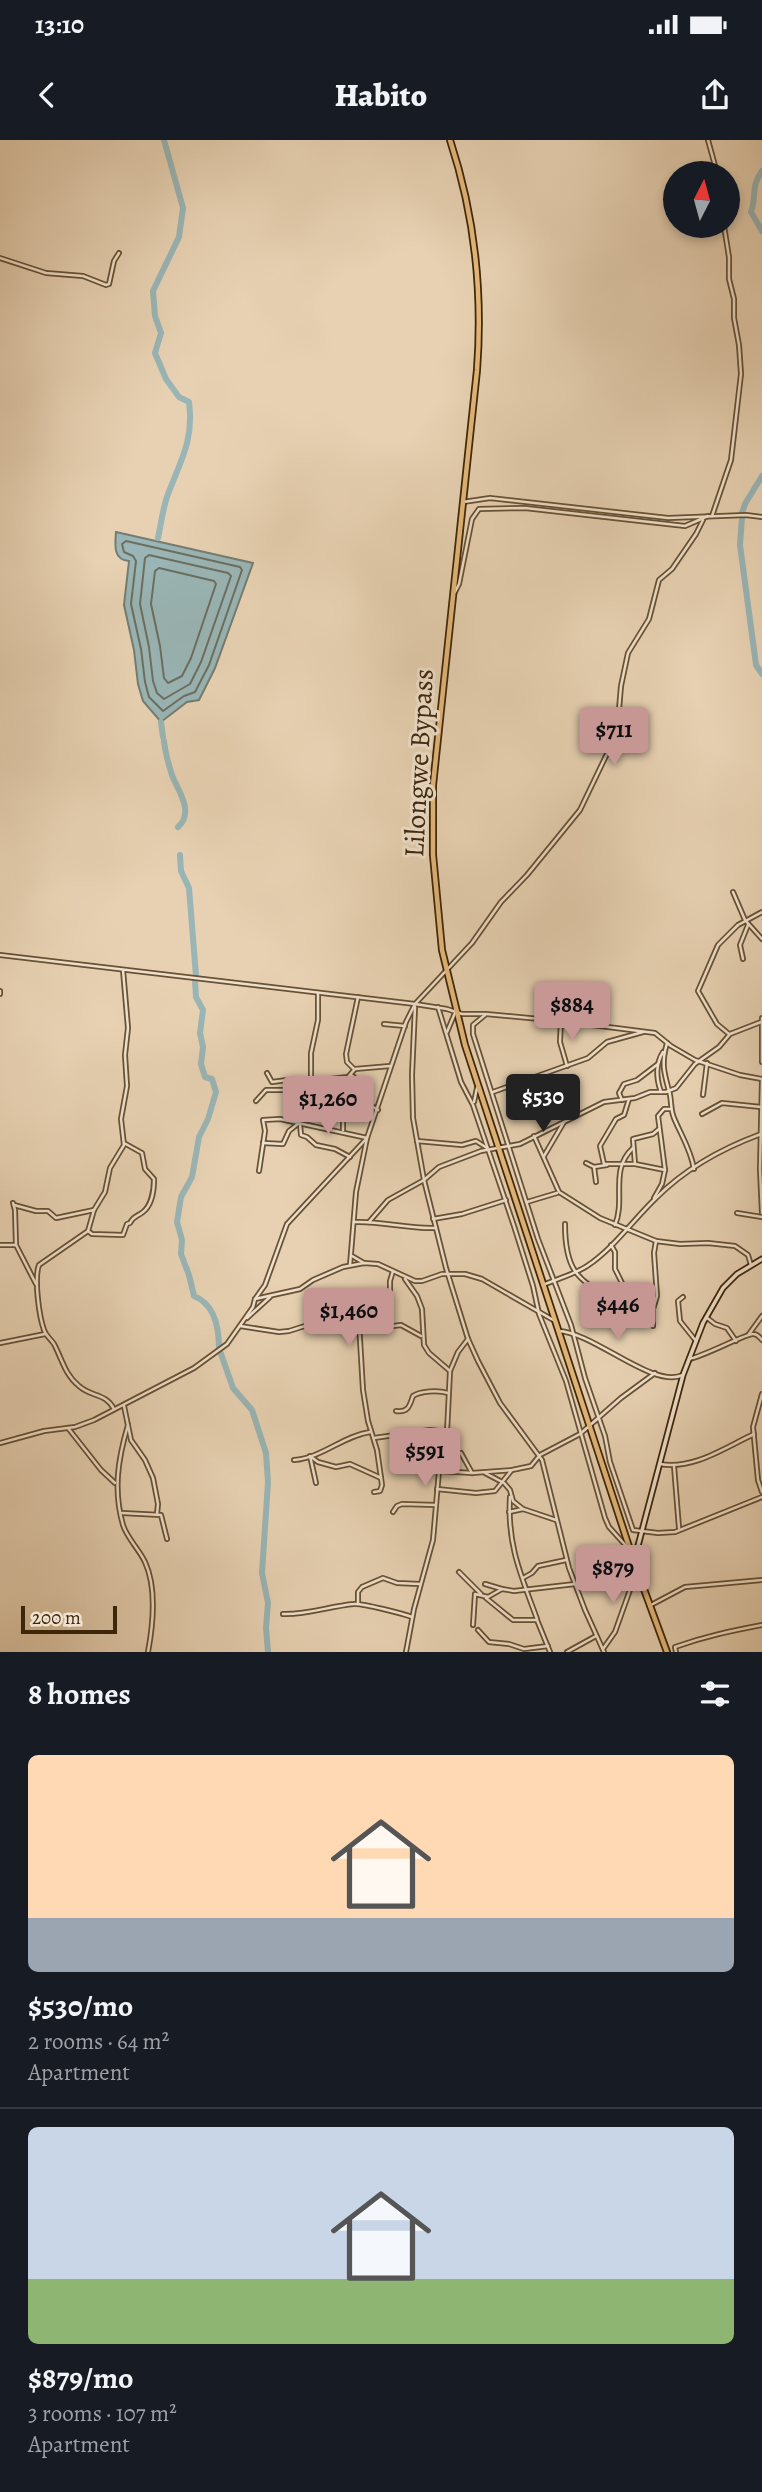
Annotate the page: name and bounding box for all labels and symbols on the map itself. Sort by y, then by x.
north arrow [663,161,740,238]
street label: Lilongwe Bypass [395,668,443,858]
pin: $711 [573,708,655,767]
pin: $884 [531,982,613,1042]
pin: $530 [502,1074,584,1134]
pin: $1,260 [271,1076,385,1136]
pin: $446 [577,1282,659,1342]
pin: $1,460 [292,1288,406,1348]
pin: $591 [384,1428,466,1488]
pin: $879 [572,1546,654,1605]
scale bar [21,1603,117,1635]

